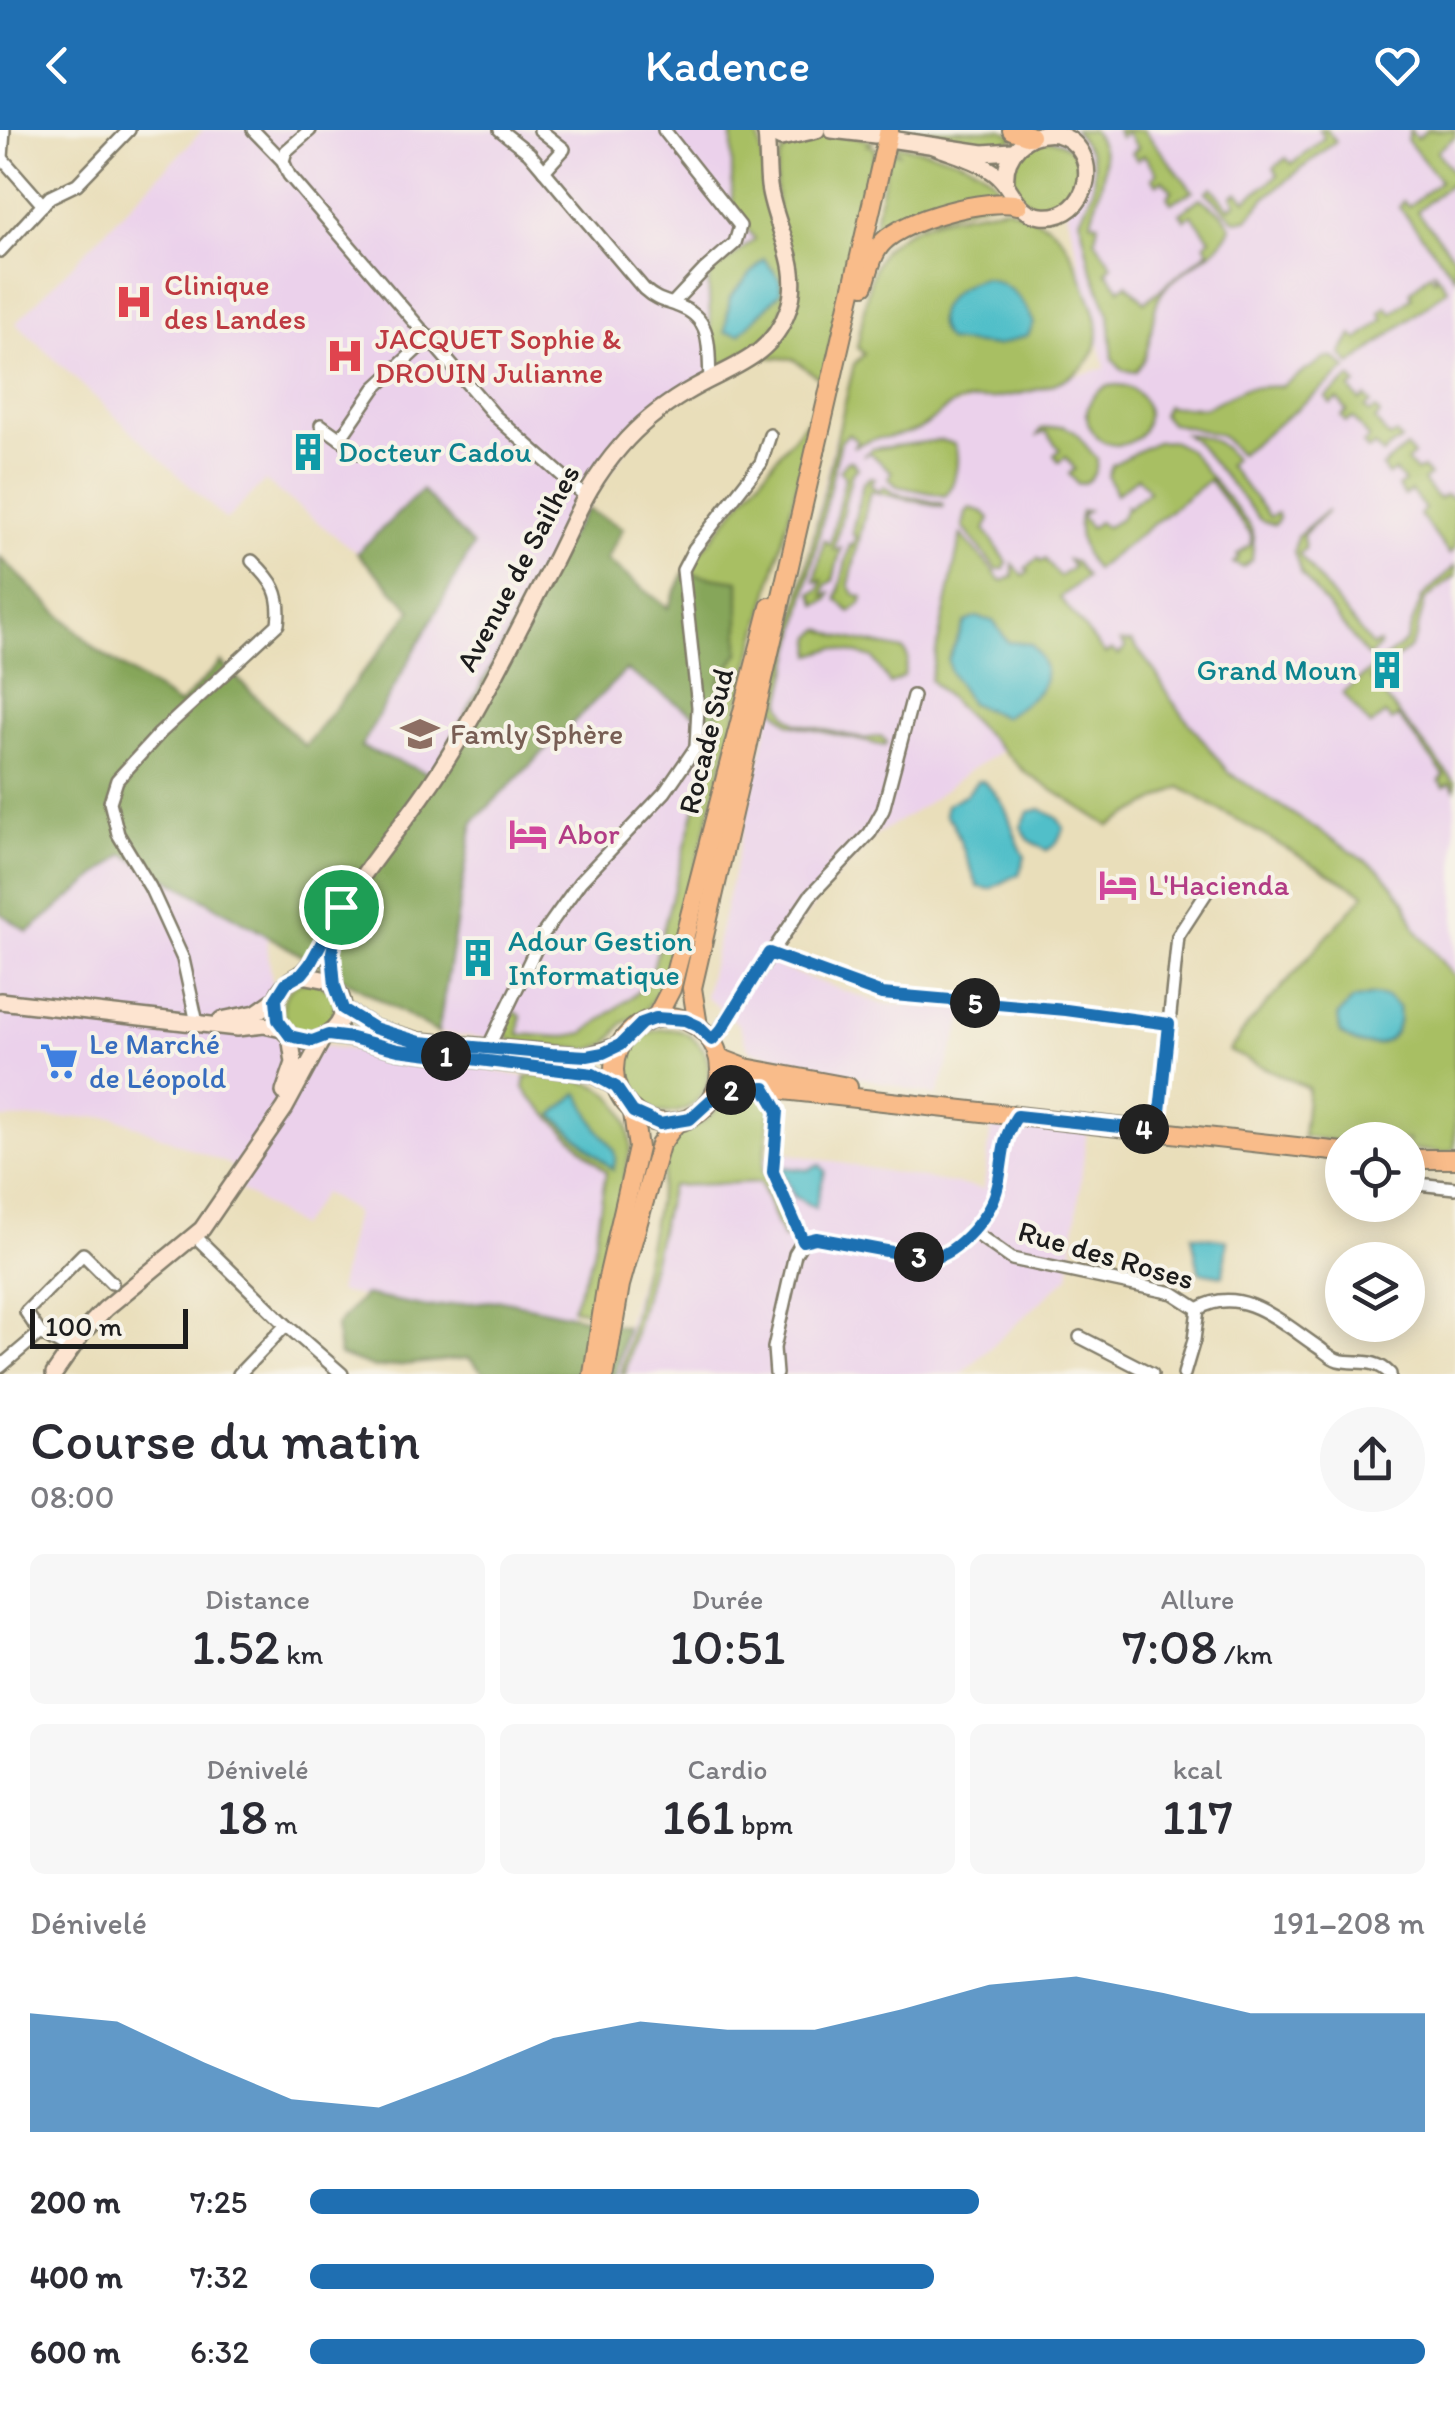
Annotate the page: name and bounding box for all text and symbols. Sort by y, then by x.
icon: back [30,38,85,93]
text: Kadence [645,38,810,92]
icon: heart [1370,38,1425,93]
place label: Clinique des Landes [164,266,306,337]
hospital icon: Clinique des Landes [113,281,155,323]
place label: JACQUET Sophie & DROUIN Julianne [375,320,621,391]
hospital icon: JACQUET Sophie & DROUIN Julianne [324,335,366,377]
building icon: Docteur Cadou [287,431,329,473]
place label: Docteur Cadou [338,433,532,470]
street label: Avenue de Sailhes [448,458,588,677]
building icon: Grand Moun [1366,649,1408,691]
place label: Grand Moun [1197,651,1357,688]
street label: Rocade Sud [670,664,742,818]
school or university icon: Famly Sphère [399,713,441,755]
place label: Famly Sphère [450,715,623,752]
hotel icon: Abor [507,813,549,855]
place label: Abor [558,815,620,852]
hotel icon: L'Hacienda [1097,864,1139,906]
pin [299,865,384,950]
place label: L'Hacienda [1148,866,1290,903]
icon: arrive [314,880,369,935]
place label: Adour Gestion Informatique [508,922,692,993]
building icon: Adour Gestion Informatique [457,937,499,979]
pin: 5 [950,978,1000,1028]
text: 5 [968,986,982,1020]
place label: Le Marché de Léopold [89,1025,227,1096]
pin: 1 [421,1031,471,1081]
text: 1 [440,1039,453,1073]
supermarket icon: Le Marché de Léopold [38,1040,80,1082]
pin: 2 [706,1065,756,1115]
text: 2 [724,1073,738,1107]
pin: 4 [1119,1104,1169,1154]
text: 4 [1136,1112,1152,1146]
map controls [1325,1122,1425,1342]
button: locate [1325,1122,1425,1222]
street label: Rue des Roses [1014,1212,1198,1297]
pin: 3 [894,1232,944,1282]
text: 3 [911,1240,927,1274]
button: layers [1325,1242,1425,1342]
scale bar [30,1304,188,1348]
text: 100 m [45,1309,122,1343]
text: Course du matin [30,1407,421,1473]
button: share [1320,1407,1425,1512]
text: 08:00 [30,1478,115,1516]
text: Distance [205,1582,310,1616]
text: Durée [692,1582,763,1616]
text: Allure [1161,1582,1234,1616]
text: 1.52 [192,1616,280,1677]
text: 10:51 [670,1616,785,1677]
text: 7:08 [1122,1616,1218,1677]
text: km [280,1637,323,1671]
text: /km [1218,1637,1273,1671]
text: Dénivelé [206,1752,309,1786]
text: Cardio [687,1752,768,1786]
text: kcal [1173,1752,1222,1786]
text: 18 [217,1786,268,1847]
text: 161 [662,1786,735,1847]
text: 117 [1162,1786,1233,1847]
text: m [268,1807,298,1841]
text: bpm [735,1807,793,1841]
text: Dénivelé [30,1904,147,1942]
text: 191–208 m [1273,1904,1425,1942]
text: 200 m [30,2183,120,2221]
text: 7:25 [190,2183,247,2221]
text: 400 m [30,2258,123,2296]
text: 7:32 [190,2258,248,2296]
text: 600 m [30,2333,120,2371]
text: 6:32 [190,2333,249,2371]

